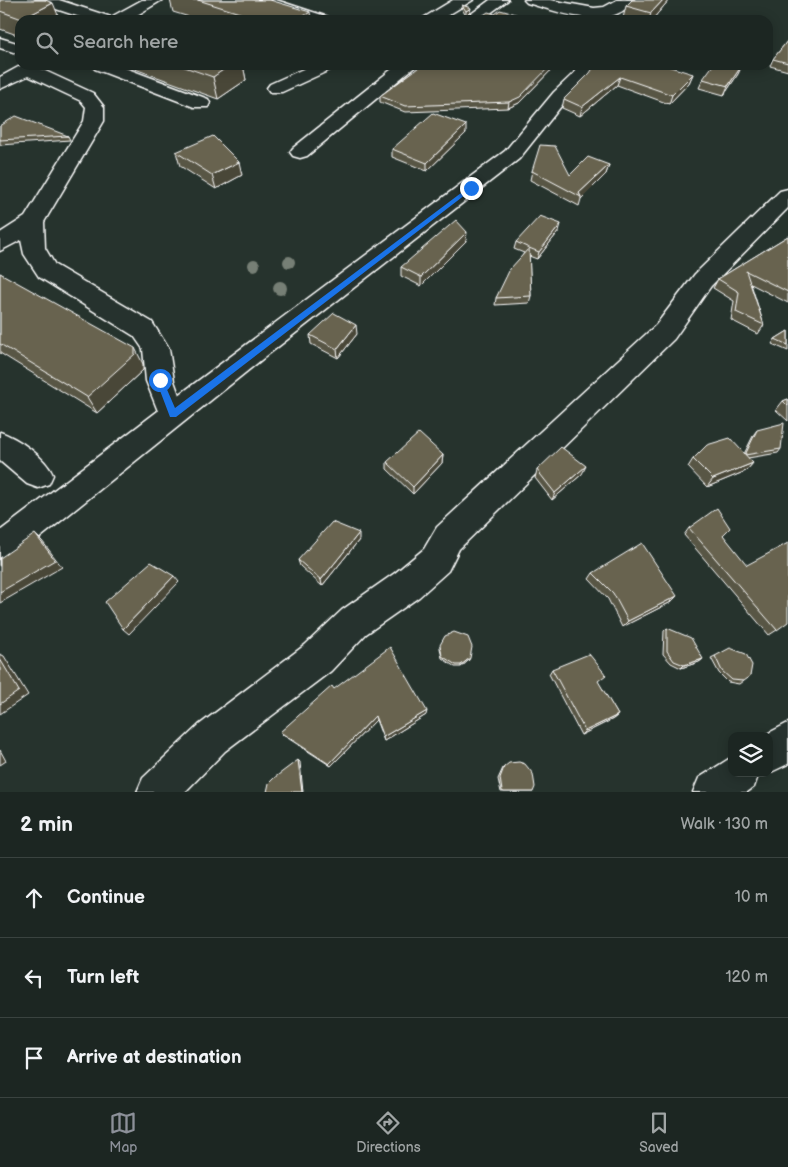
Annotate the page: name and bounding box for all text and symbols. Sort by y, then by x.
search box [15,15,773,70]
icon: search [33,29,61,57]
text: Search here [73,31,178,54]
route end [460,177,483,200]
route start [149,369,172,392]
map controls [728,732,773,777]
button: layers [728,732,773,777]
text: 2 min [20,812,73,837]
text: Walk · 130 m [680,815,768,834]
icon: ahead [20,884,48,912]
text: Continue [67,886,145,909]
text: 10 m [735,888,768,907]
icon: left [20,964,48,992]
text: Turn left [67,966,139,989]
text: 120 m [725,968,768,987]
icon: arrive [20,1044,48,1072]
text: Arrive at destination [67,1046,242,1069]
tab: Map [109,1109,138,1156]
tab: Directions [356,1109,421,1156]
tab: Saved [639,1109,679,1156]

